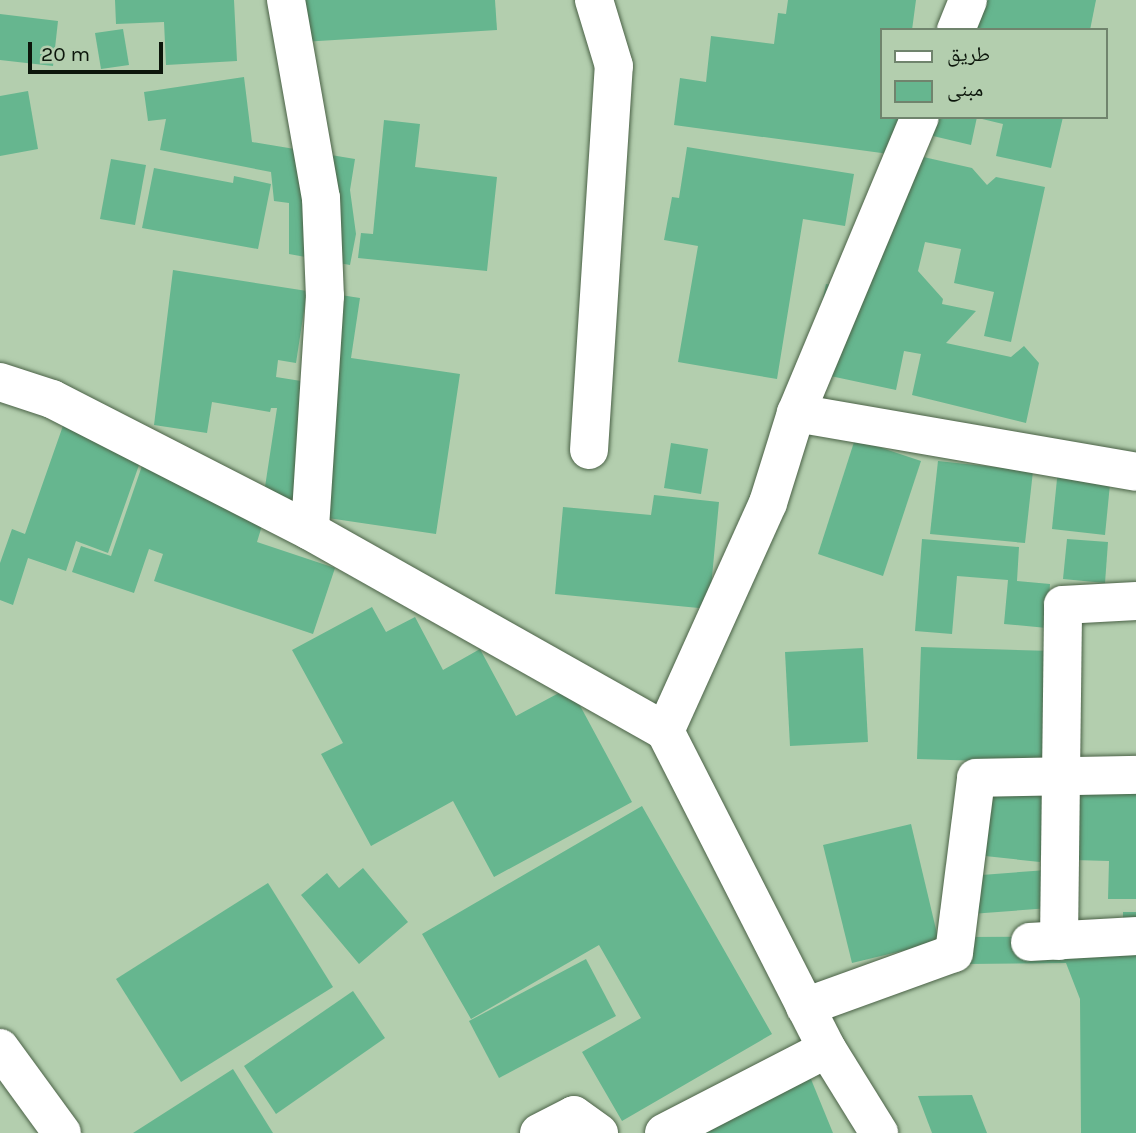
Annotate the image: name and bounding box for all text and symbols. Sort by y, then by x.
scale bar [32,28,166,72]
legend [880,28,1108,119]
text: 20 m [41,42,90,66]
text: طريق [947,42,990,66]
text: مبنى [947,77,983,101]

